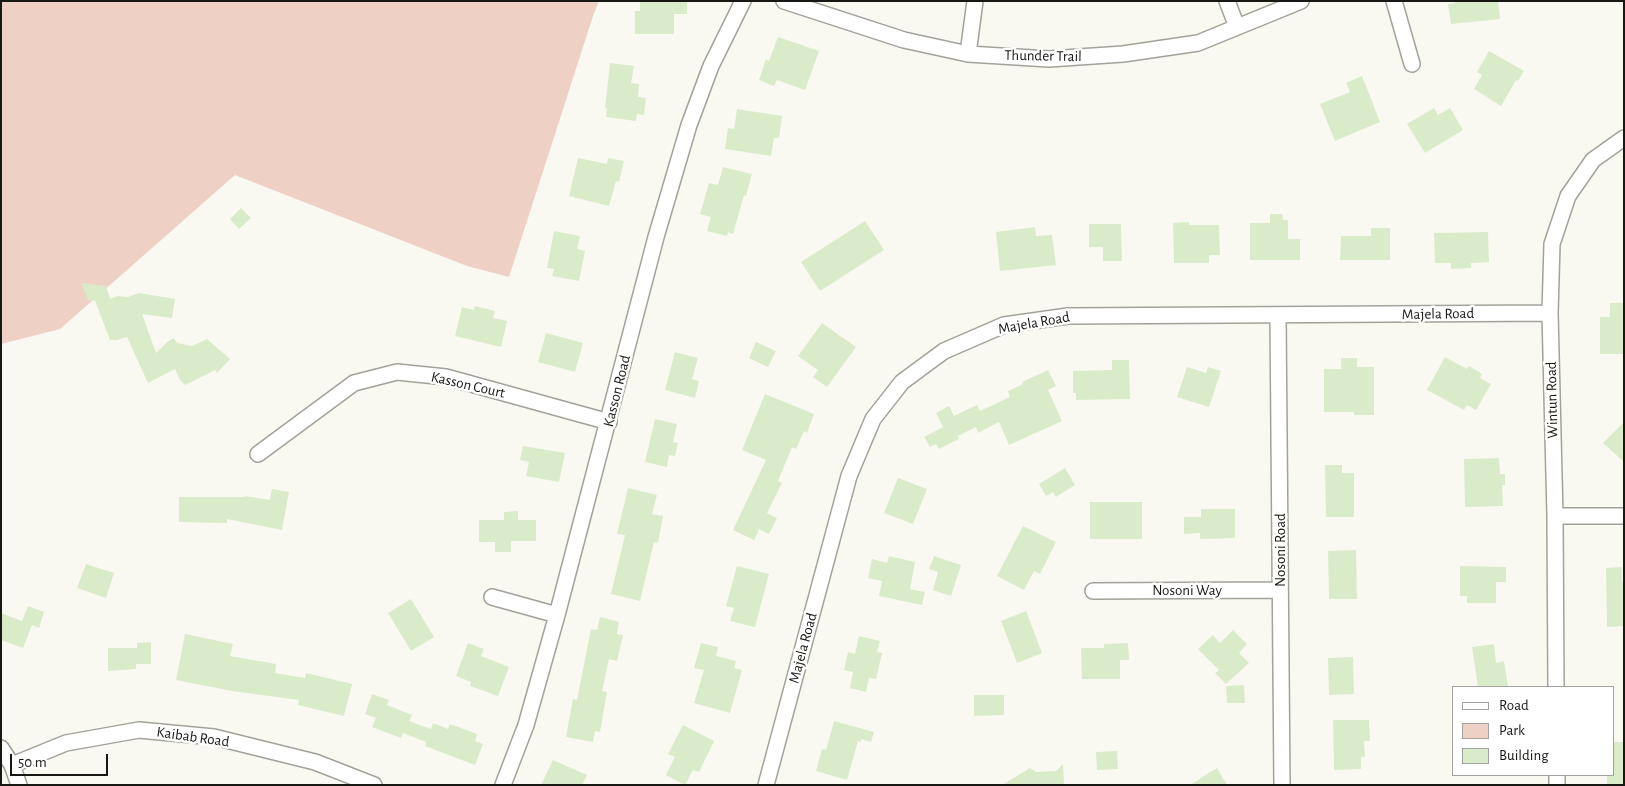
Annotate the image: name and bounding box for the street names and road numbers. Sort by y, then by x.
street label: Thunder Trail [1004,46,1082,66]
street label: Majela Road [1402,304,1474,324]
street label: Majela Road [997,308,1071,338]
street label: Kasson Road [599,353,635,429]
street label: Wintun Road [1542,361,1562,439]
street label: Kasson Court [429,368,507,402]
street label: Nosoni Road [1271,513,1289,587]
street label: Nosoni Way [1152,581,1222,599]
street label: Majela Road [785,611,821,685]
street label: Kaibab Road [155,723,231,751]

